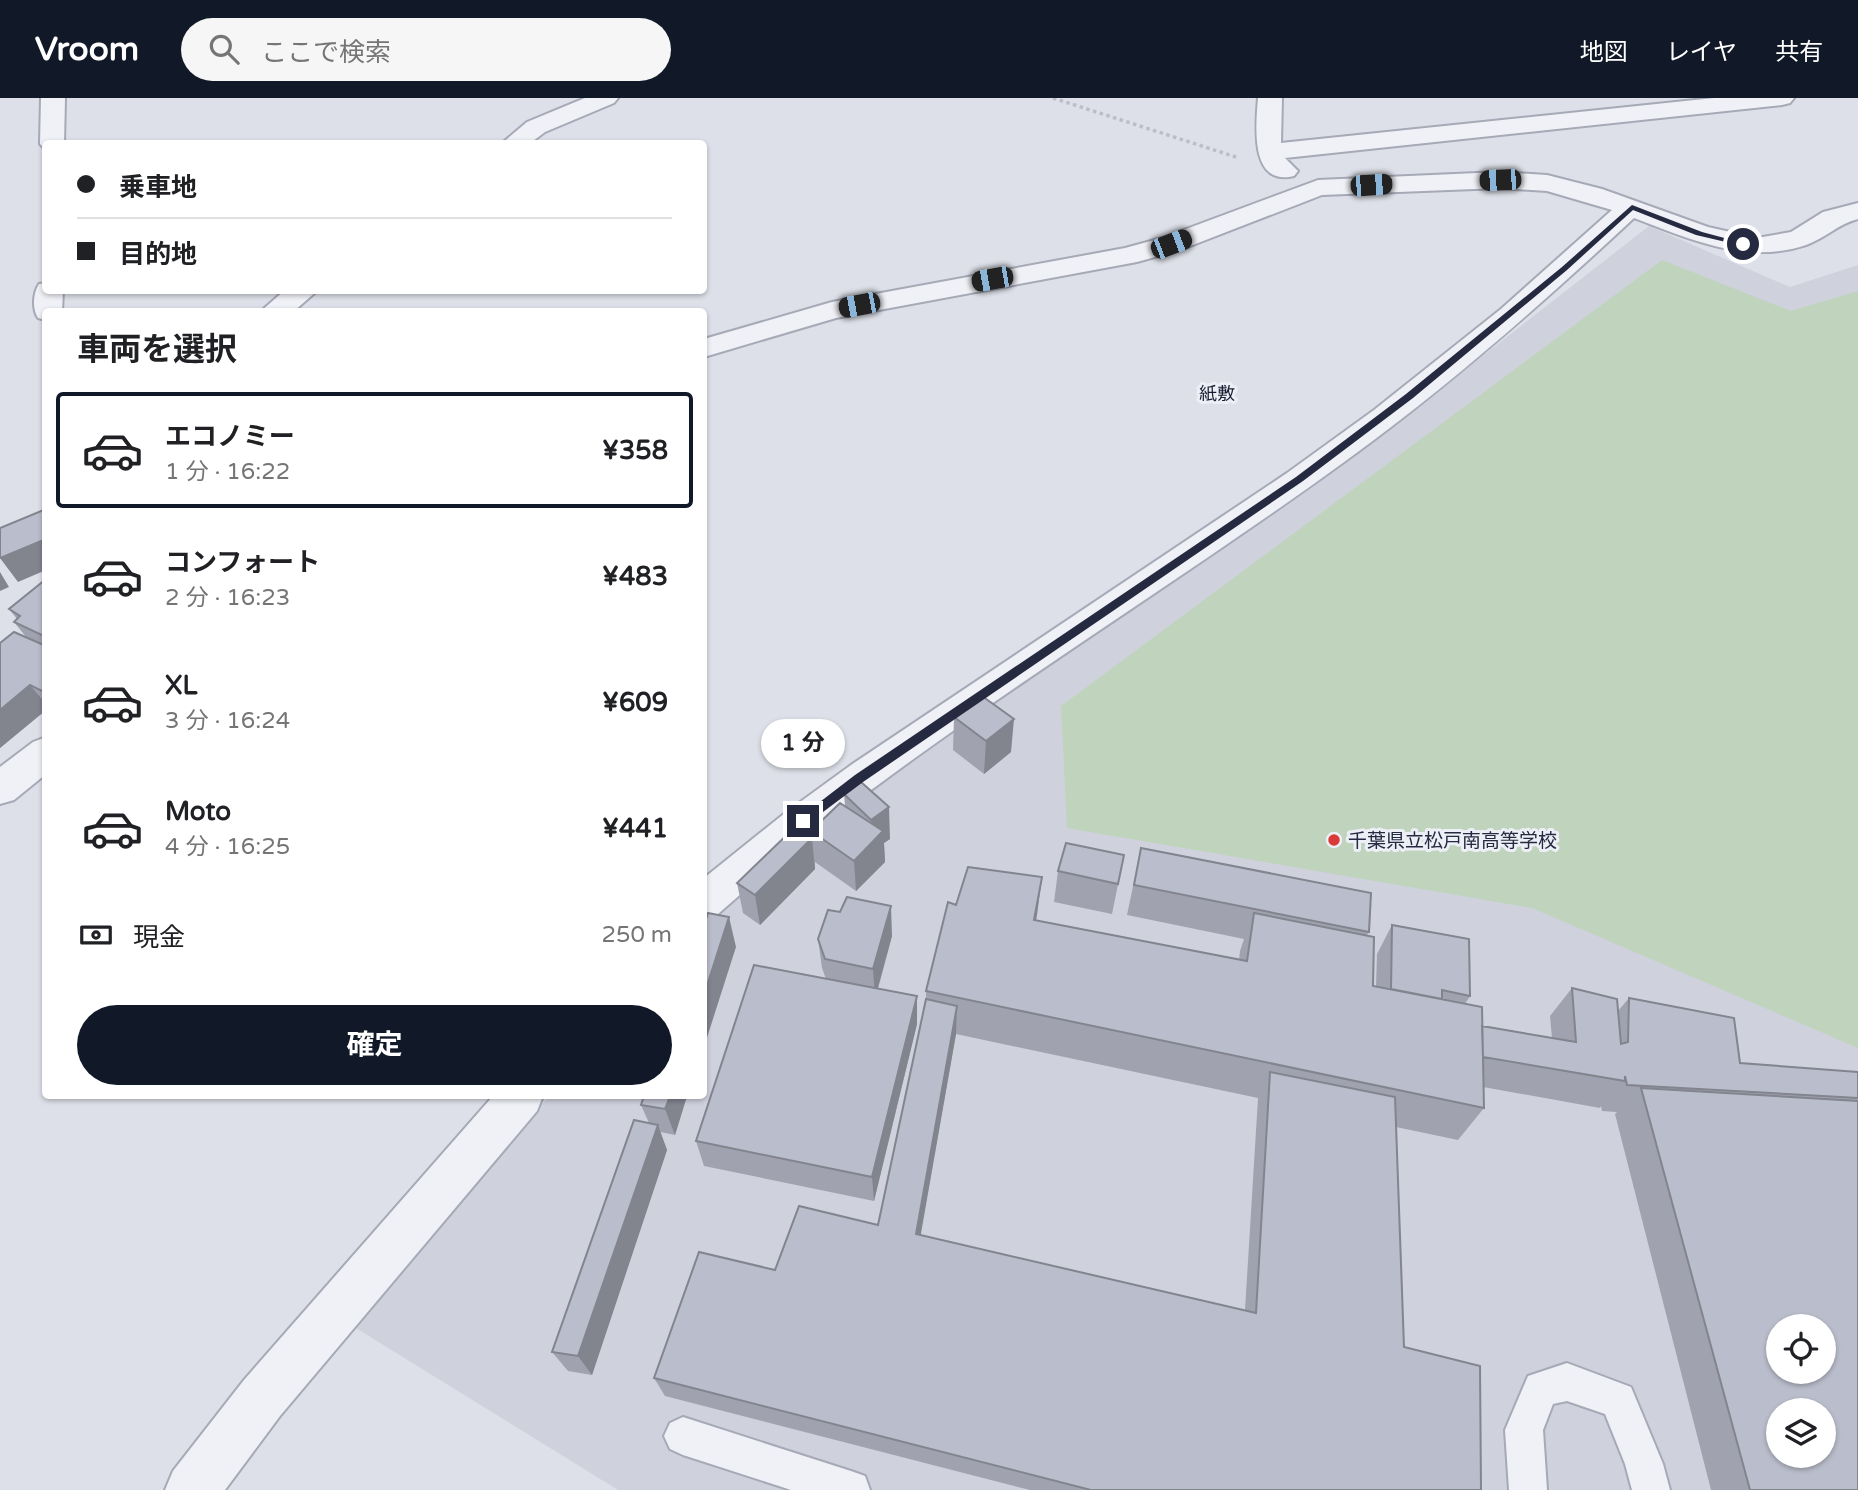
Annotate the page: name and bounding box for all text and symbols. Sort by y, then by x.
search box [181,18,671,81]
text: Vroom [35,30,139,69]
icon: search [205,30,243,68]
text: ここで検索 [261,37,391,68]
text: 地図 [1580,38,1628,67]
text: レイヤ [1666,38,1737,67]
text: 共有 [1775,38,1823,67]
car [1479,169,1522,191]
text: 乗車地 [119,172,197,203]
car [1350,173,1393,197]
car [1148,227,1195,261]
route start [1727,228,1759,260]
text: 目的地 [119,239,197,270]
car [970,265,1015,293]
car [837,291,882,319]
text: 車両を選択 [77,331,237,369]
district label: 紙敷 [1199,383,1235,405]
icon: car [81,419,144,482]
text: エコノミー [165,421,295,452]
text: ¥358 [602,435,668,466]
text: 1 分 · 16:22 [165,458,290,486]
icon: car [81,545,144,608]
text: コンフォート [165,547,320,578]
text: ¥483 [602,561,668,592]
text: 2 分 · 16:23 [165,584,290,612]
text: XL [165,670,197,701]
icon: car [81,671,144,734]
text: ¥609 [602,687,668,718]
text: 3 分 · 16:24 [165,707,290,735]
callout: 1 分 [761,720,845,768]
text: 1 分 [781,729,825,757]
text: Moto [165,796,231,827]
icon: car [81,797,144,860]
route end [787,805,819,837]
text: ¥441 [602,813,668,844]
place label: 千葉県立松戸南高等学校 [1348,830,1557,852]
marker: 千葉県立松戸南高等学校 [1326,832,1342,848]
text: 4 分 · 16:25 [165,833,290,861]
icon: cash [77,916,115,954]
text: 250 m [602,921,672,949]
text: 現金 [133,922,185,953]
button: 確定 [77,1005,672,1085]
map controls [1766,1314,1836,1468]
button: locate [1766,1314,1836,1384]
button: layers [1766,1398,1836,1468]

